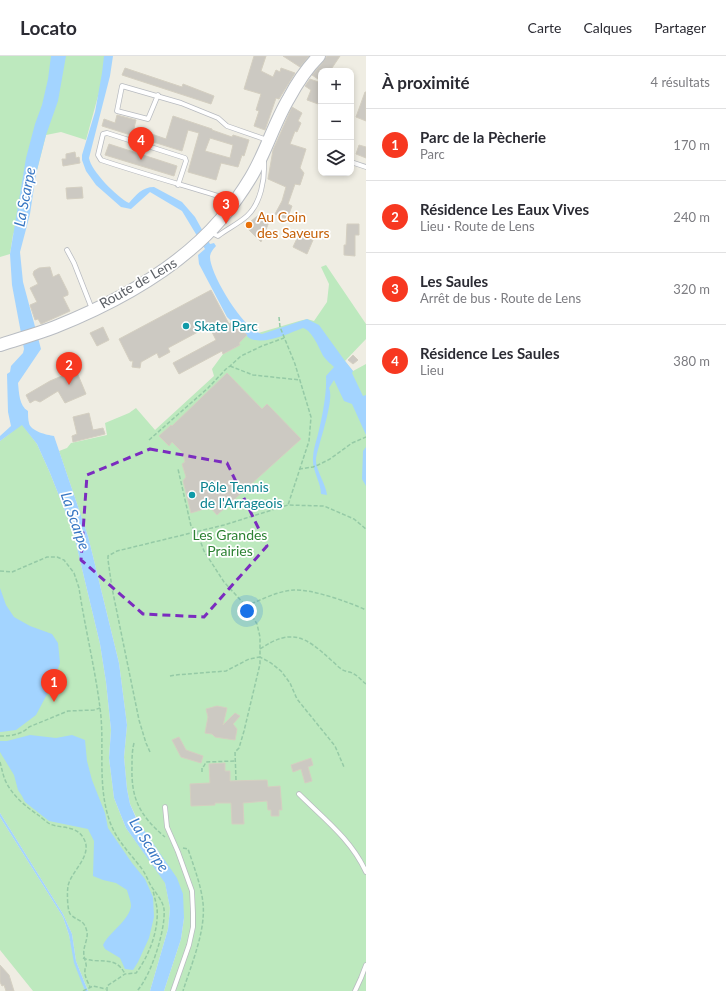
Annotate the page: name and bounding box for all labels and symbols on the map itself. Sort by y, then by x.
pin: 4 [128,127,154,160]
water label: La Scarpe [9,166,39,228]
pin: 3 [213,191,239,224]
place label: Au Coin des Saveurs [257,208,330,241]
marker: Au Coin des Saveurs [244,220,254,230]
street label: Route de Lens [96,254,180,312]
place label: Skate Parc [194,317,258,334]
marker: Skate Parc [181,321,191,331]
pin: 2 [56,352,82,385]
place label: Pôle Tennis de l'Arrageois [200,478,283,511]
water label: La Scarpe [58,489,94,552]
marker: Pôle Tennis de l'Arrageois [187,490,197,500]
park label: Les Grandes Prairies [193,526,267,559]
your location [237,601,257,621]
pin: 1 [41,669,67,702]
water label: La Scarpe [126,814,173,875]

